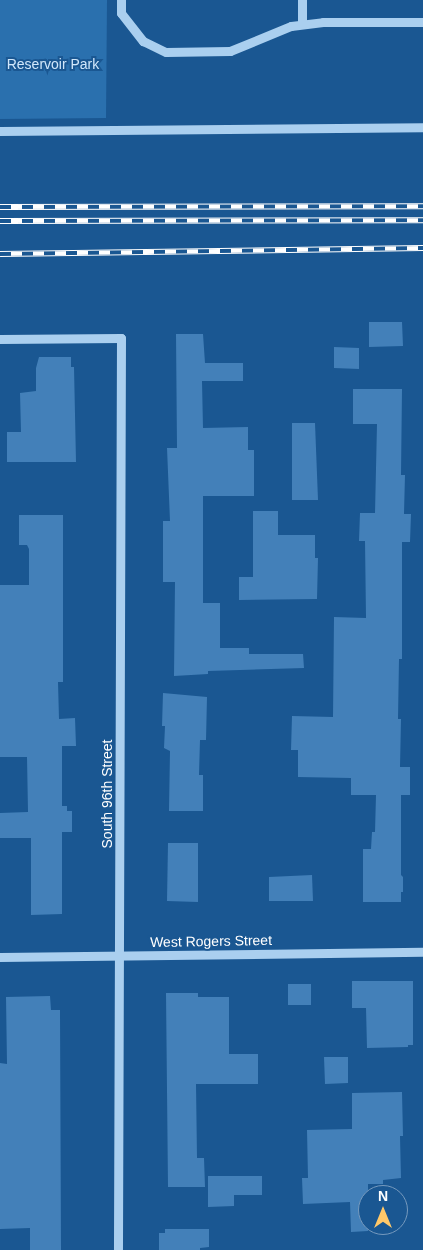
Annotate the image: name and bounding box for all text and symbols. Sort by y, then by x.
park label: Reservoir Park [7,56,99,72]
street label: South 96th Street [99,740,115,848]
street label: West Rogers Street [150,932,272,950]
north arrow [358,1185,408,1235]
text: N [378,1188,388,1204]

